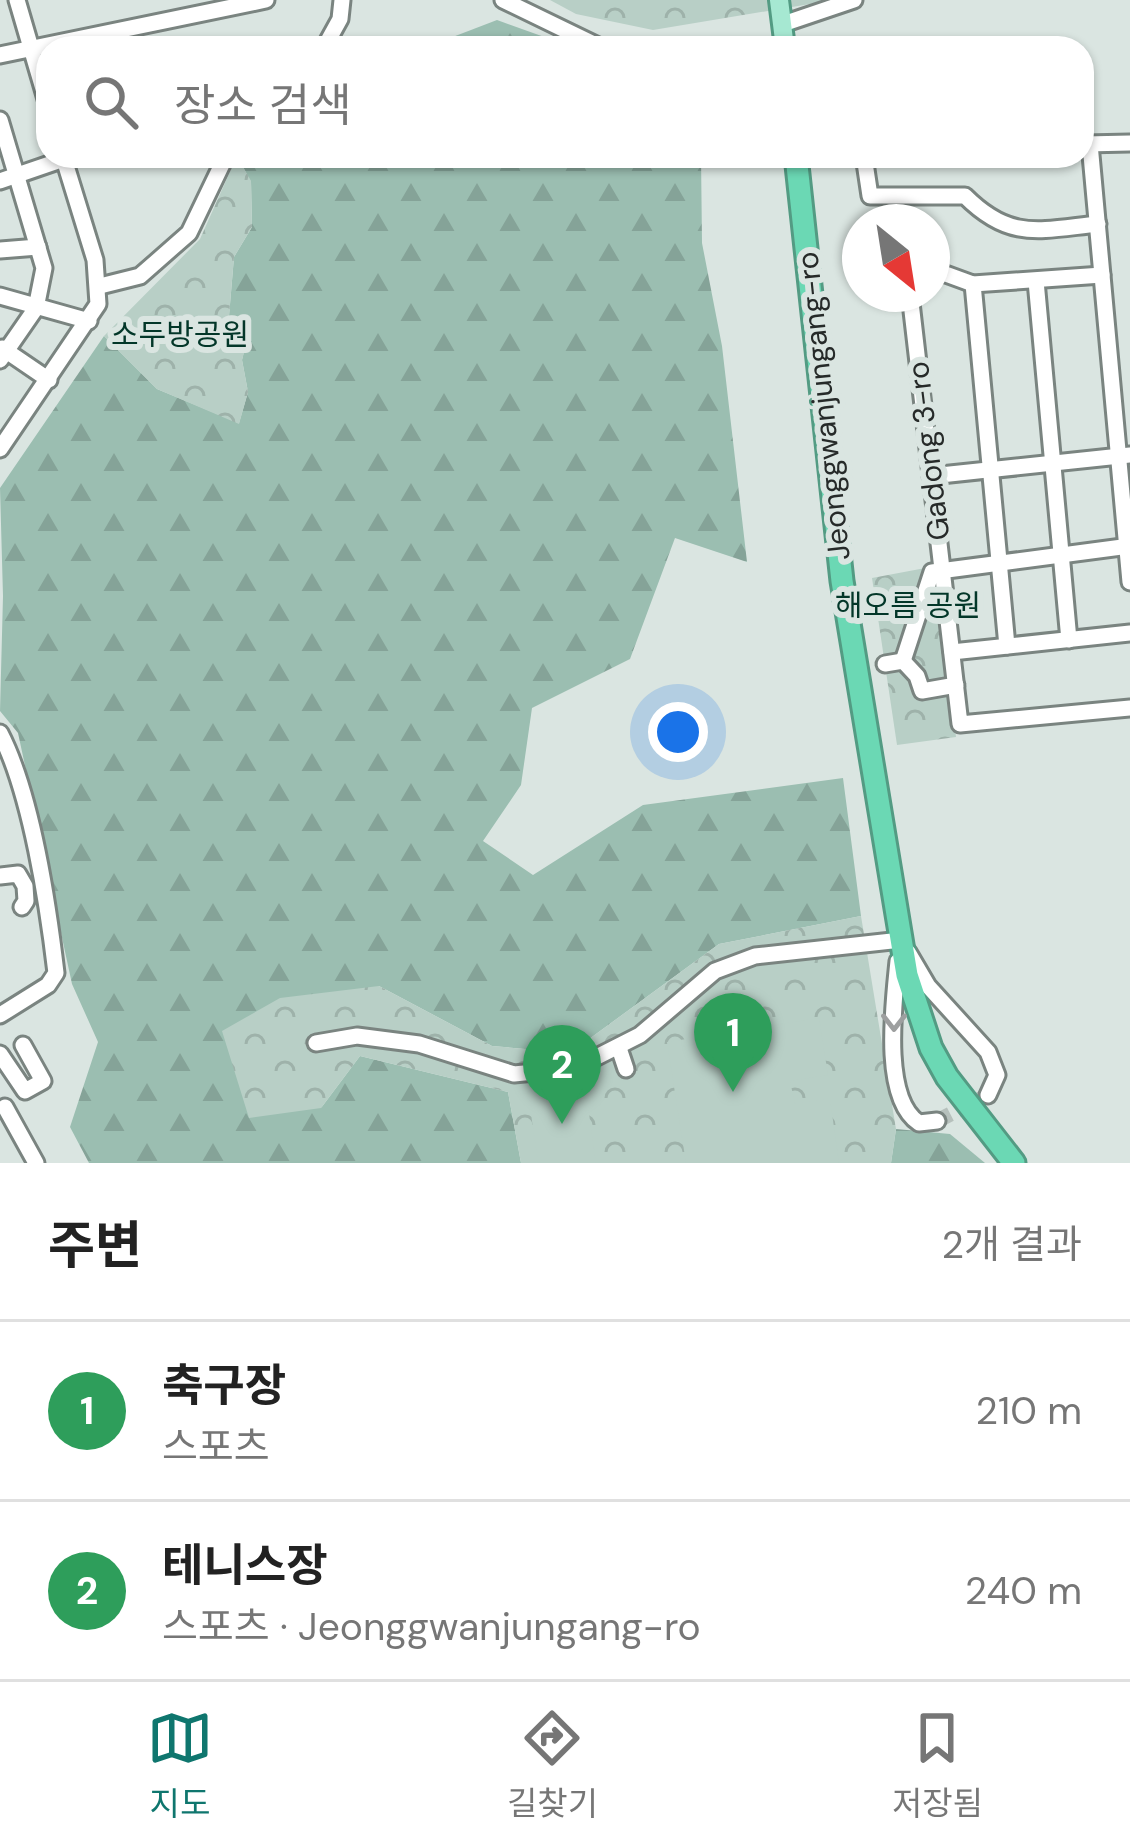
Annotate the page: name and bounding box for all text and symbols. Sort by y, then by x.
search box [36,36,1094,168]
icon: search [78,69,144,135]
text: 장소 검색 [174,76,352,135]
north arrow [842,204,950,312]
street label: Jeonggwanjungang-ro [787,250,859,562]
park label: 소두방공원 [111,315,249,354]
street label: Gadong 3-ro [898,359,958,543]
park label: 해오름 공원 [835,586,981,625]
your location [648,702,708,762]
pin: 1 [694,993,772,1092]
one-way arrow [881,1014,907,1032]
pin: 2 [523,1025,601,1124]
text: 주변 [48,1212,142,1279]
text: 2개 결과 [942,1219,1082,1270]
text: 축구장 [162,1356,286,1415]
text: 1 [80,1385,94,1436]
text: 210 m [976,1385,1082,1436]
text: 스포츠 [162,1421,270,1472]
text: 테니스장 [162,1536,328,1595]
text: 2 [76,1565,98,1616]
text: 240 m [965,1565,1082,1616]
text: 스포츠 · Jeonggwanjungang-ro [162,1601,701,1652]
tab: 지도 [147,1705,213,1825]
tab: 길찾기 [507,1705,598,1825]
tab: 저장됨 [892,1705,983,1825]

